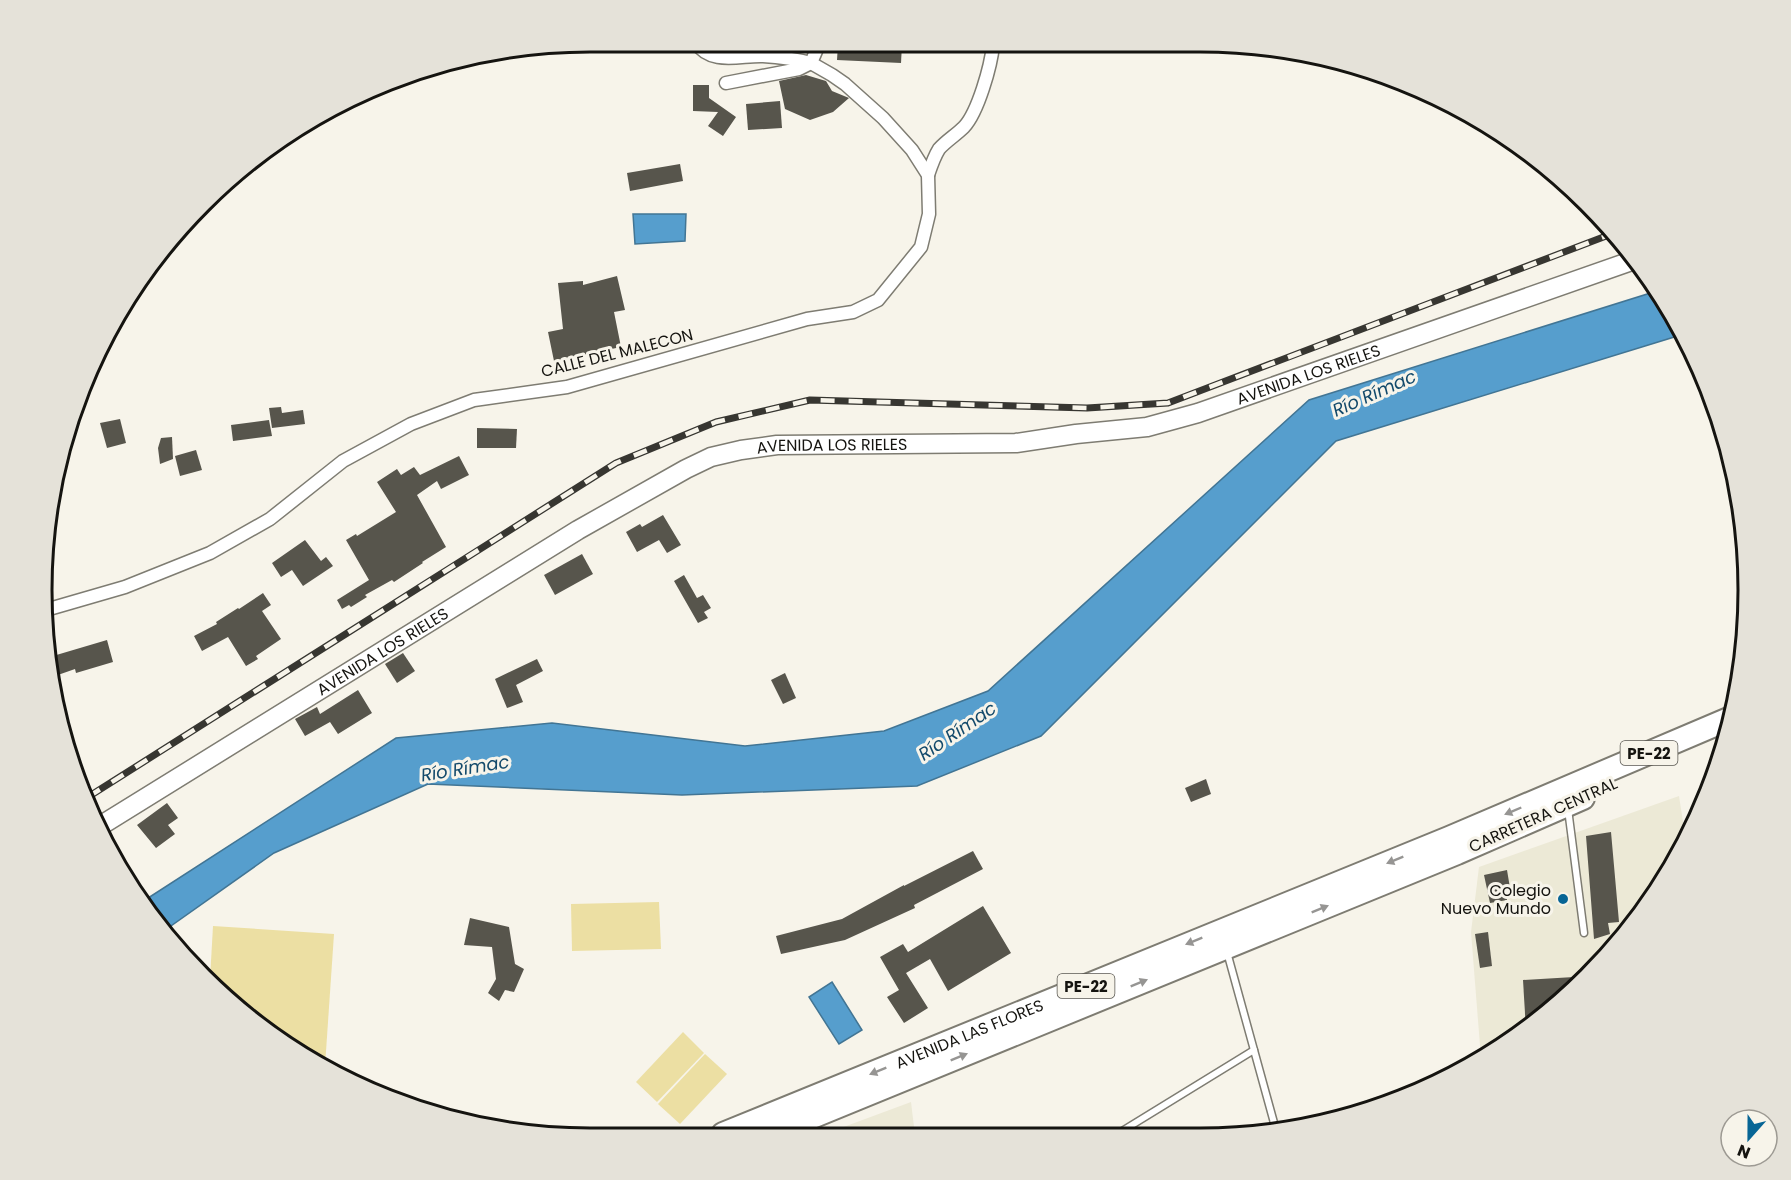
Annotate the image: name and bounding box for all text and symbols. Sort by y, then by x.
street label: CALLE DEL MALECON [539,323,695,383]
street label: AVENIDA LOS RIELES [1233,338,1383,410]
water label: Río Rímac [1328,363,1420,423]
street label: AVENIDA LOS RIELES [755,432,907,459]
street label: AVENIDA LOS RIELES [312,602,453,701]
water label: Río Rímac [913,696,1001,766]
road number: PE-22 [1620,741,1678,765]
water label: Río Rímac [419,749,511,787]
street label: CARRETERA CENTRAL [1465,772,1621,858]
one-way arrow [1504,807,1522,816]
one-way arrow [1385,855,1403,865]
place label: Colegio Nuevo Mundo [1441,879,1551,920]
marker: Colegio Nuevo Mundo [1556,892,1570,906]
one-way arrow [1311,904,1329,914]
one-way arrow [1185,936,1203,946]
road number: PE-22 [1058,974,1114,998]
one-way arrow [1130,978,1148,987]
street label: AVENIDA LAS FLORES [892,993,1047,1074]
one-way arrow [950,1052,968,1062]
one-way arrow [869,1067,887,1076]
north arrow [1719,1108,1779,1168]
text: N [1734,1139,1754,1164]

